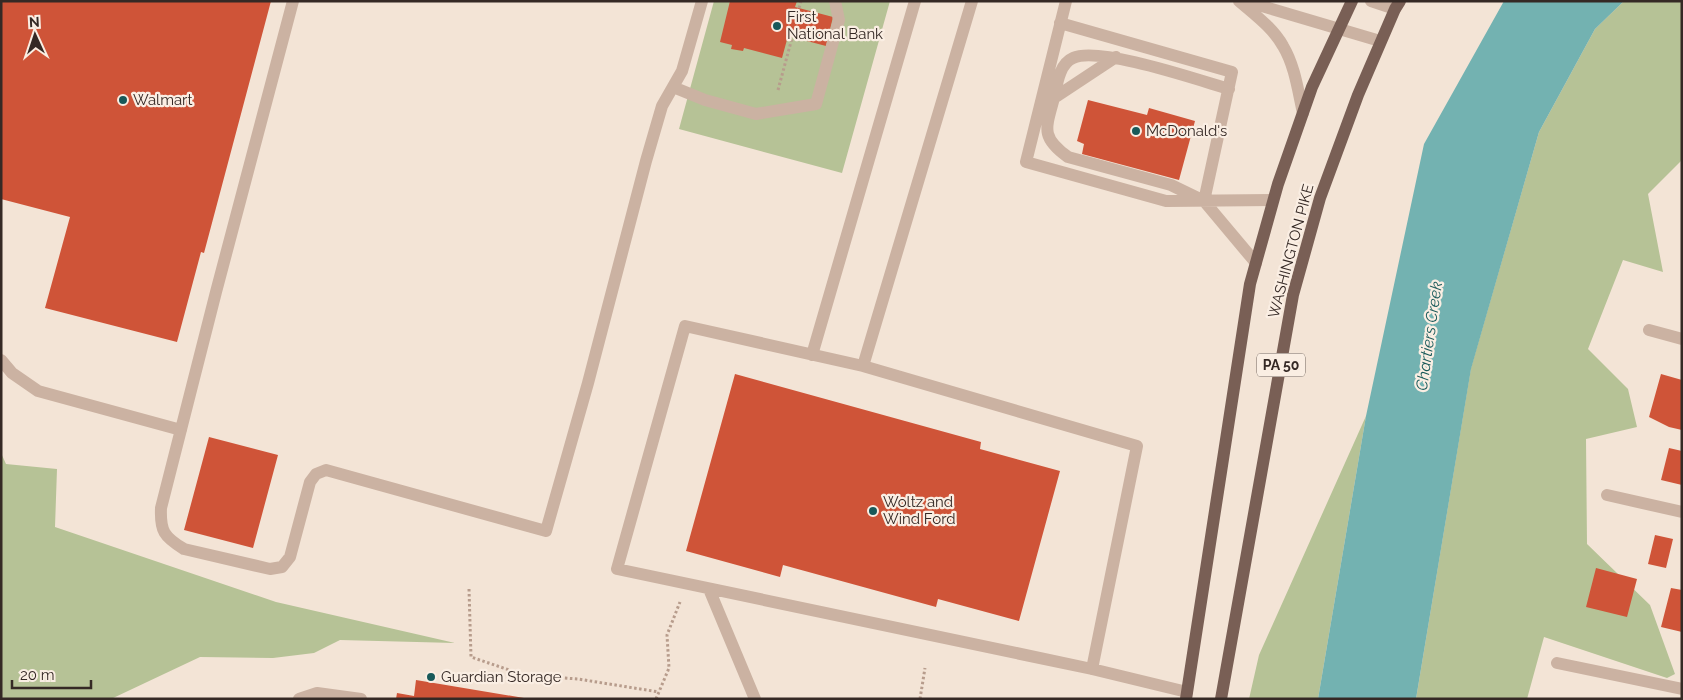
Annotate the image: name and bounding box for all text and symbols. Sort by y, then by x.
place label: First National Bank [787,8,883,43]
north arrow [10,10,60,60]
text: N [29,14,40,30]
marker: First National Bank [771,20,783,32]
place label: Walmart [133,91,192,109]
marker: Walmart [117,94,129,106]
place label: McDonald's [1146,122,1227,140]
marker: McDonald's [1130,125,1142,137]
street label: WASHINGTON PIKE [1264,182,1318,320]
water label: Chartiers Creek [1412,280,1446,392]
road number: PA 50 [1257,354,1305,376]
place label: Woltz and Wind Ford [883,493,956,528]
marker: Woltz and Wind Ford [867,505,879,517]
scale bar [12,658,91,690]
text: 20 m [20,666,55,684]
place label: Guardian Storage [441,668,562,686]
marker: Guardian Storage [425,671,437,683]

